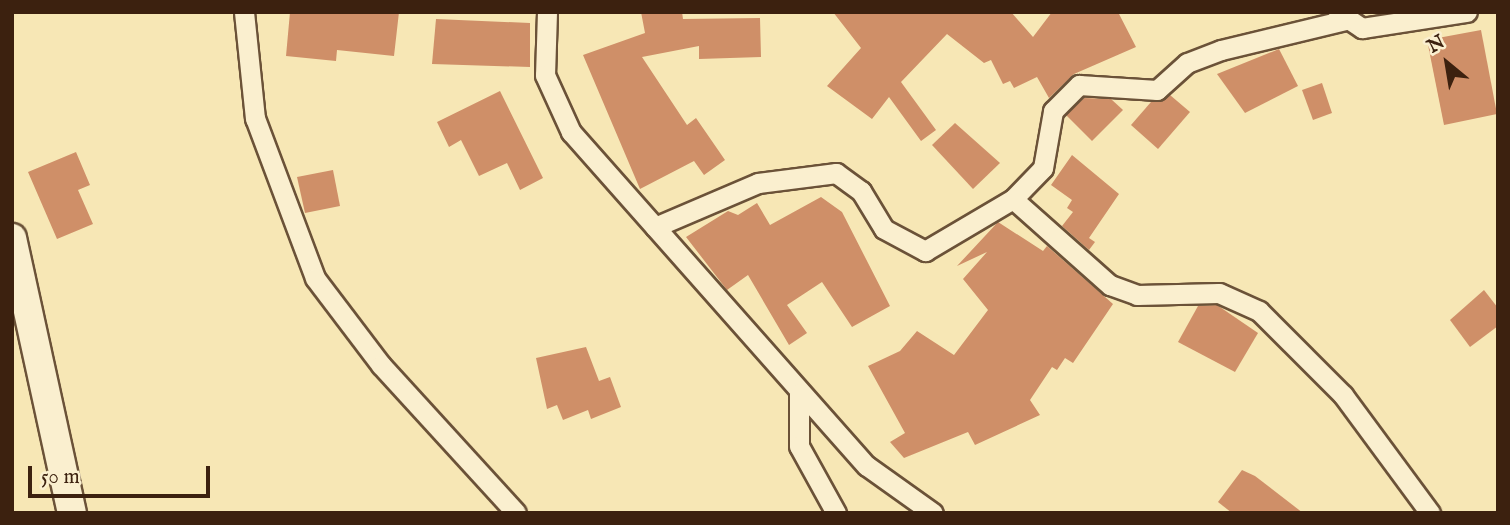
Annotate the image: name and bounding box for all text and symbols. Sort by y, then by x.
north arrow [1412,28,1482,98]
text: N [1423,30,1450,59]
scale bar [32,452,214,496]
text: 50 m [41,464,80,491]

